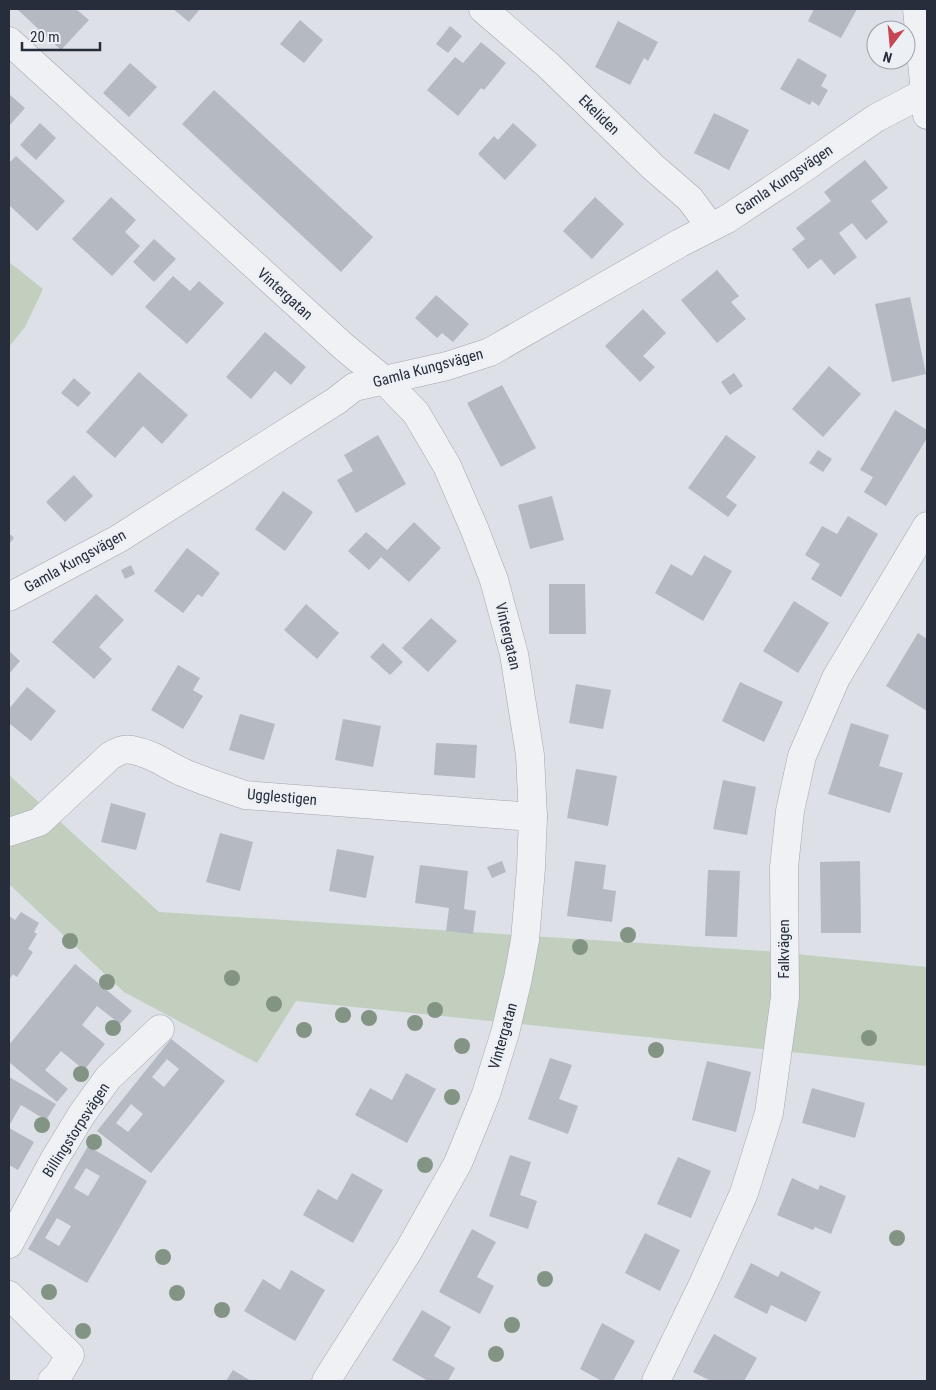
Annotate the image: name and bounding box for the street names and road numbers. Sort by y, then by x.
street label: Ekeliden [575,91,623,139]
street label: Gamla Kungsvägen [732,141,836,219]
street label: Vintergatan [254,264,316,324]
street label: Gamla Kungsvägen [371,345,485,391]
street label: Gamla Kungsvägen [21,526,129,596]
street label: Vintergatan [492,601,524,671]
street label: Ugglestigen [246,785,318,809]
street label: Falkvägen [775,919,793,979]
street label: Vintergatan [485,1001,521,1071]
street label: Billingstorpsvägen [39,1079,113,1181]

